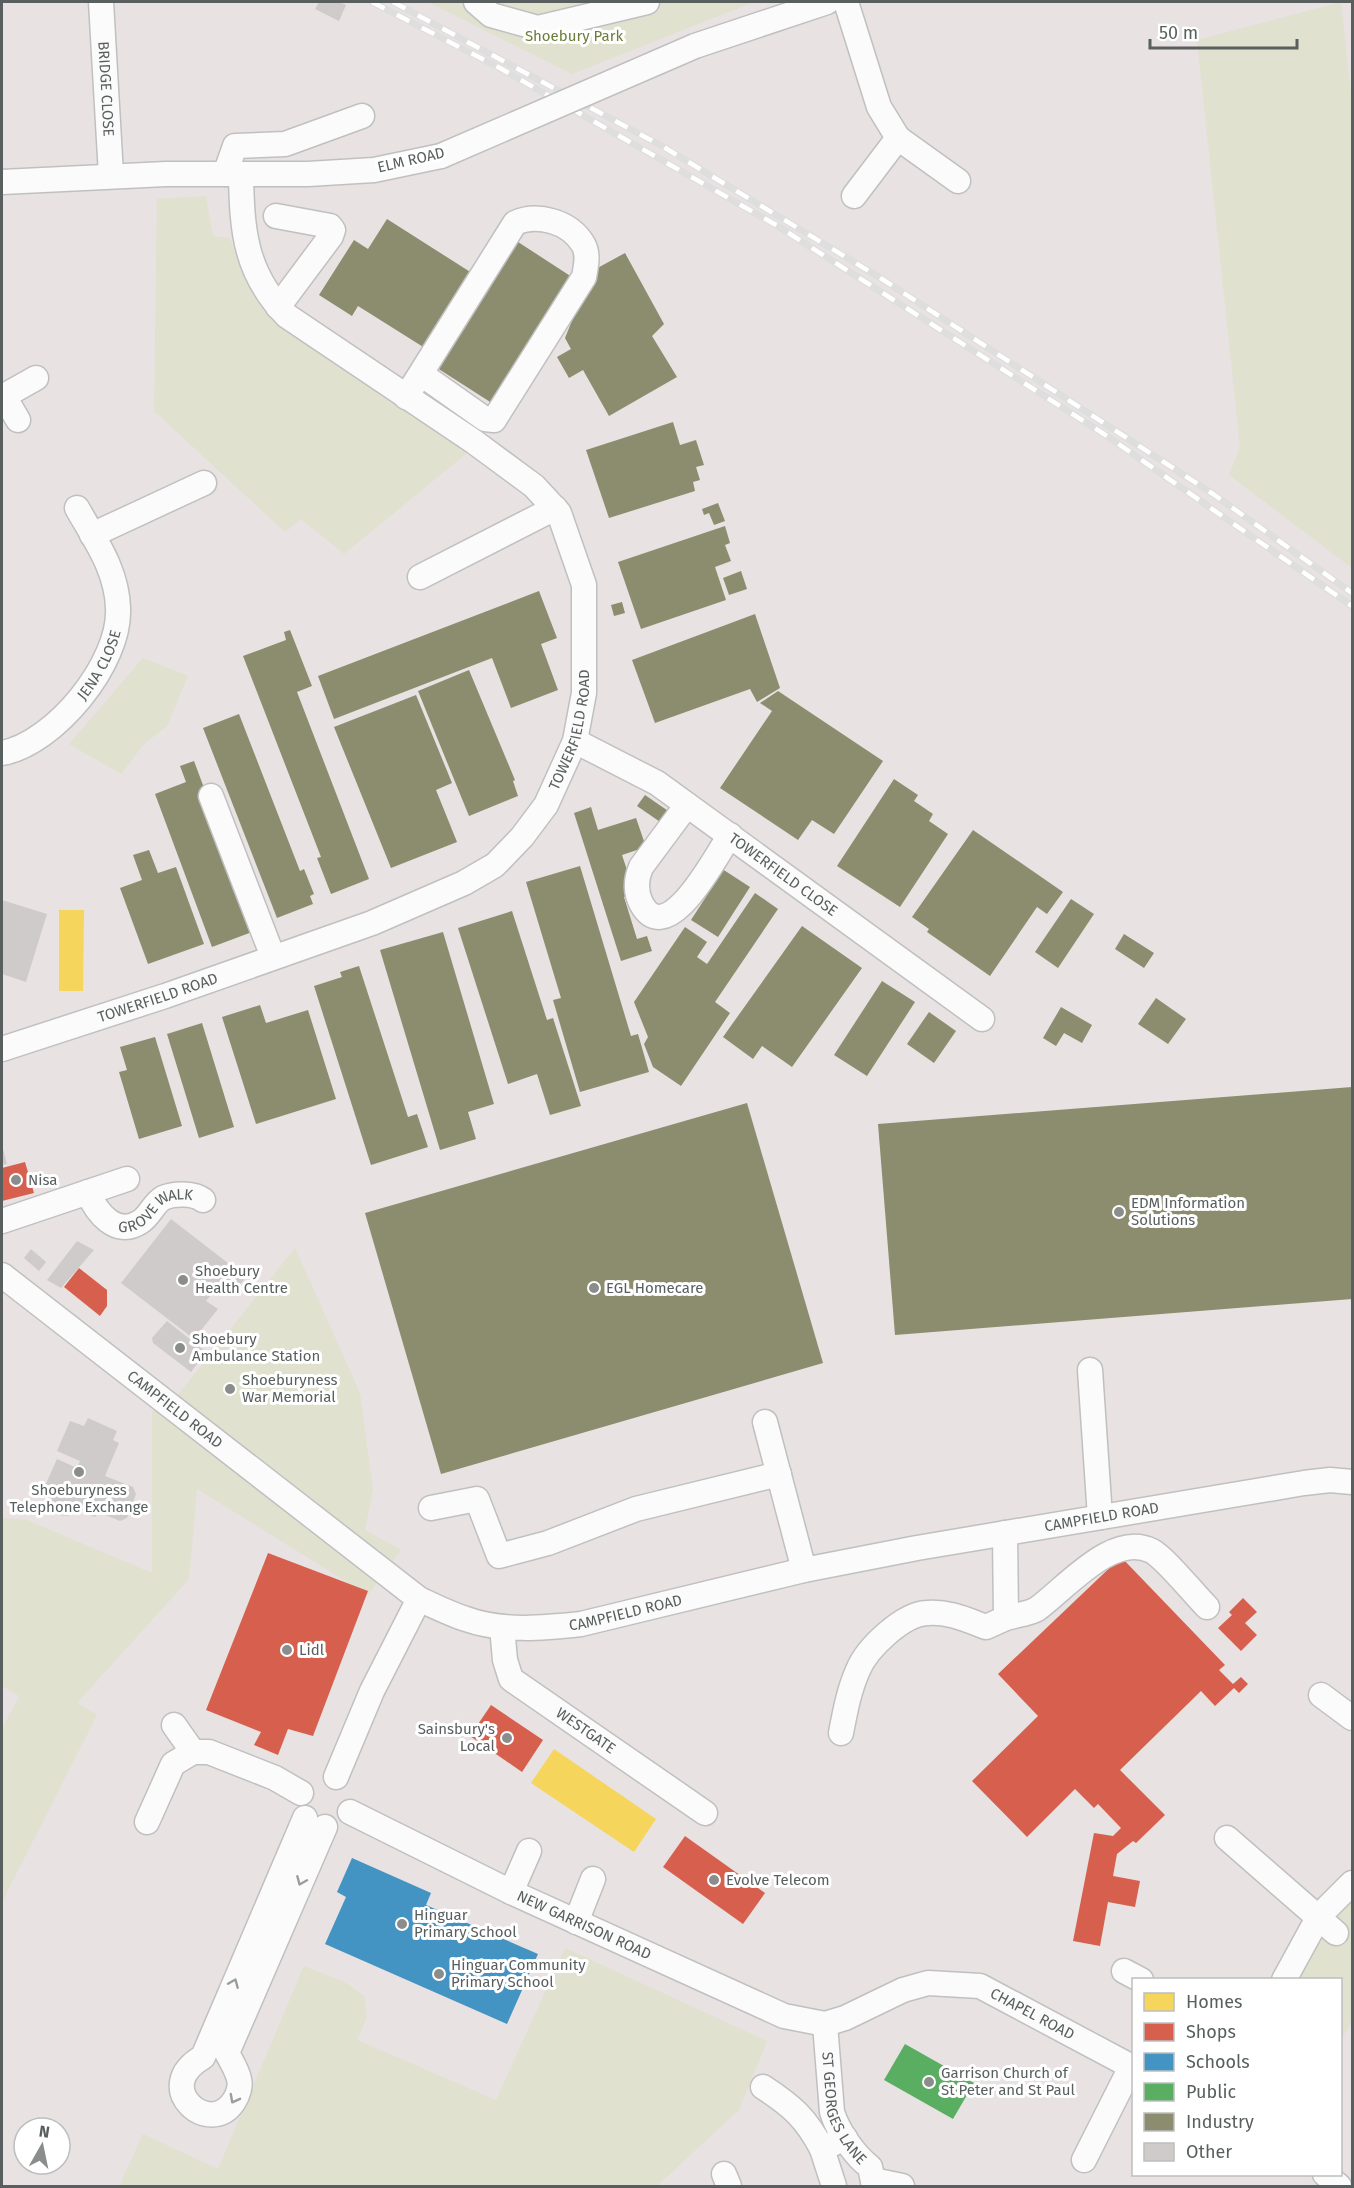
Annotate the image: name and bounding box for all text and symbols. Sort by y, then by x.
scale bar [1150,12,1297,50]
text: 50 m [1159,22,1198,44]
park label: Shoebury Park [525,27,623,45]
street label: BRIDGE CLOSE [94,41,118,137]
street label: ELM ROAD [376,144,446,176]
street label: JENA CLOSE [73,628,125,704]
street label: TOWERFIELD ROAD [545,669,593,793]
street label: TOWERFIELD CLOSE [725,829,841,920]
street label: TOWERFIELD ROAD [95,969,220,1026]
place label: Nisa [28,1171,58,1189]
marker: Nisa [9,1173,23,1187]
street label: GROVE WALK [117,1185,194,1236]
place label: EDM Information Solutions [1131,1194,1245,1229]
marker: EDM Information Solutions [1112,1205,1126,1219]
place label: Shoebury Health Centre [195,1262,288,1297]
marker: Shoebury Health Centre [176,1273,190,1287]
place label: EGL Homecare [606,1279,703,1297]
marker: EGL Homecare [587,1281,601,1295]
place label: Shoebury Ambulance Station [192,1330,320,1365]
marker: Shoebury Ambulance Station [173,1341,187,1355]
street label: CAMPFIELD ROAD [124,1367,226,1452]
place label: Shoeburyness War Memorial [242,1371,338,1406]
marker: Shoeburyness War Memorial [223,1382,237,1396]
marker: Shoeburyness Telephone Exchange [72,1465,86,1479]
place label: Shoeburyness Telephone Exchange [10,1481,148,1516]
street label: CAMPFIELD ROAD [1043,1499,1160,1535]
street label: CAMPFIELD ROAD [568,1591,684,1634]
place label: Lidl [299,1641,325,1659]
marker: Lidl [280,1643,294,1657]
street label: WESTGATE [553,1704,619,1758]
place label: Sainsbury's Local [418,1720,496,1755]
marker: Sainsbury's Local [500,1731,514,1745]
place label: Evolve Telecom [726,1871,830,1889]
marker: Evolve Telecom [707,1873,721,1887]
one-way arrow [297,1875,309,1886]
street label: NEW GARRISON ROAD [514,1887,654,1963]
place label: Hinguar Primary School [414,1906,517,1941]
marker: Hinguar Primary School [395,1917,409,1931]
place label: Hinguar Community Primary School [451,1956,586,1991]
marker: Hinguar Community Primary School [432,1967,446,1981]
legend [1132,1978,1342,2176]
one-way arrow [227,1979,239,1990]
street label: CHAPEL ROAD [987,1984,1078,2044]
text: Homes [1186,1991,1242,2013]
text: Shops [1186,2021,1236,2043]
street label: ST GEORGES LANE [818,2051,870,2168]
text: Schools [1186,2051,1250,2073]
place label: Garrison Church of St Peter and St Paul [941,2064,1075,2099]
marker: Garrison Church of St Peter and St Paul [922,2075,936,2089]
text: Public [1186,2081,1236,2103]
one-way arrow [230,2093,241,2103]
text: Industry [1186,2111,1254,2133]
north arrow [12,2116,72,2176]
text: N [38,2121,51,2142]
text: Other [1186,2141,1232,2163]

